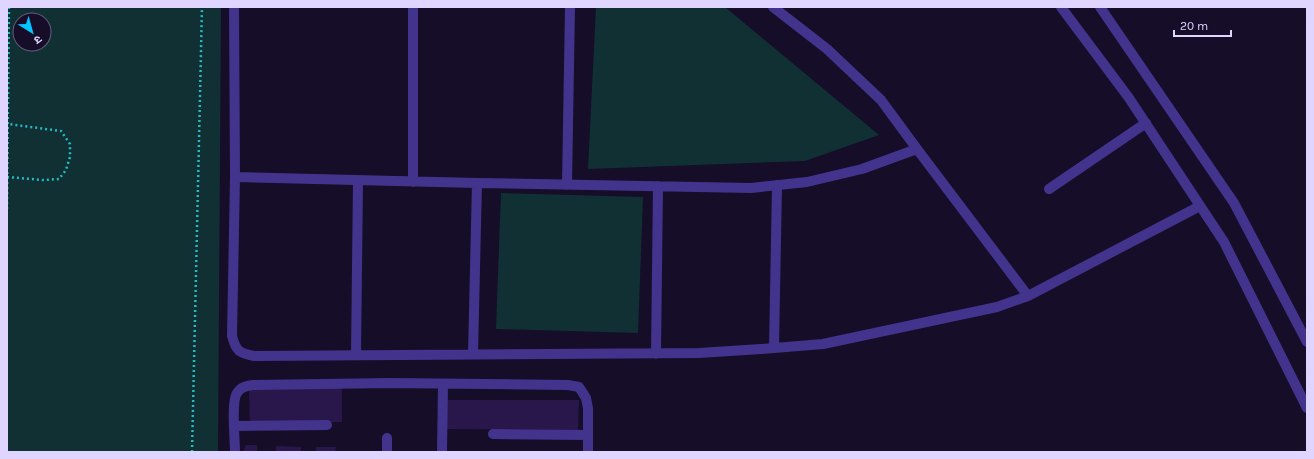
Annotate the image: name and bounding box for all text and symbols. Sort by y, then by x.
north arrow [12,12,52,52]
scale bar [1174,12,1231,38]
text: 20 m [1180,19,1208,33]
text: उ [31,32,44,47]

